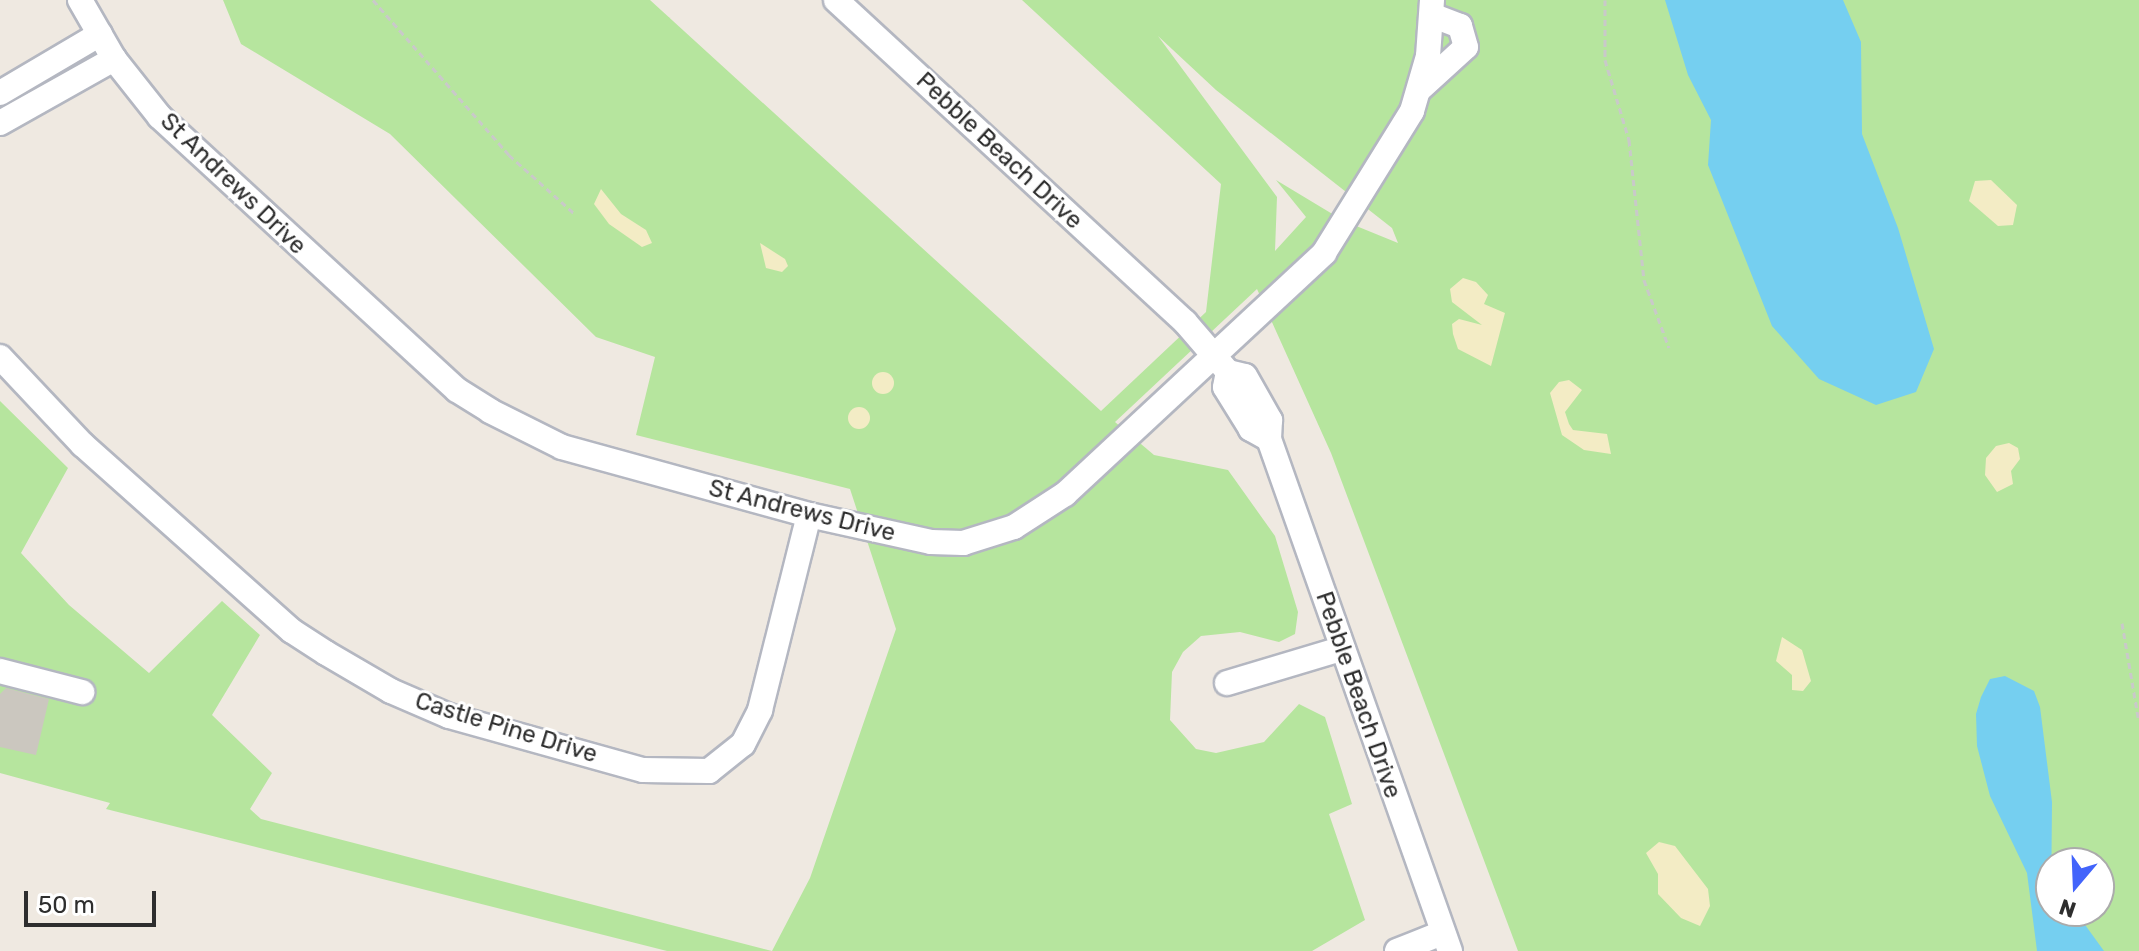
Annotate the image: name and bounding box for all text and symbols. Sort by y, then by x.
street label: Pebble Beach Drive [910,67,1088,235]
street label: St Andrews Drive [154,107,312,261]
street label: St Andrews Drive [705,474,899,548]
street label: Pebble Beach Drive [1309,588,1407,802]
street label: Castle Pine Drive [412,687,600,769]
north arrow [2035,847,2115,927]
scale bar [28,875,160,925]
text: 50 m [38,891,95,919]
text: N [2056,893,2080,924]

